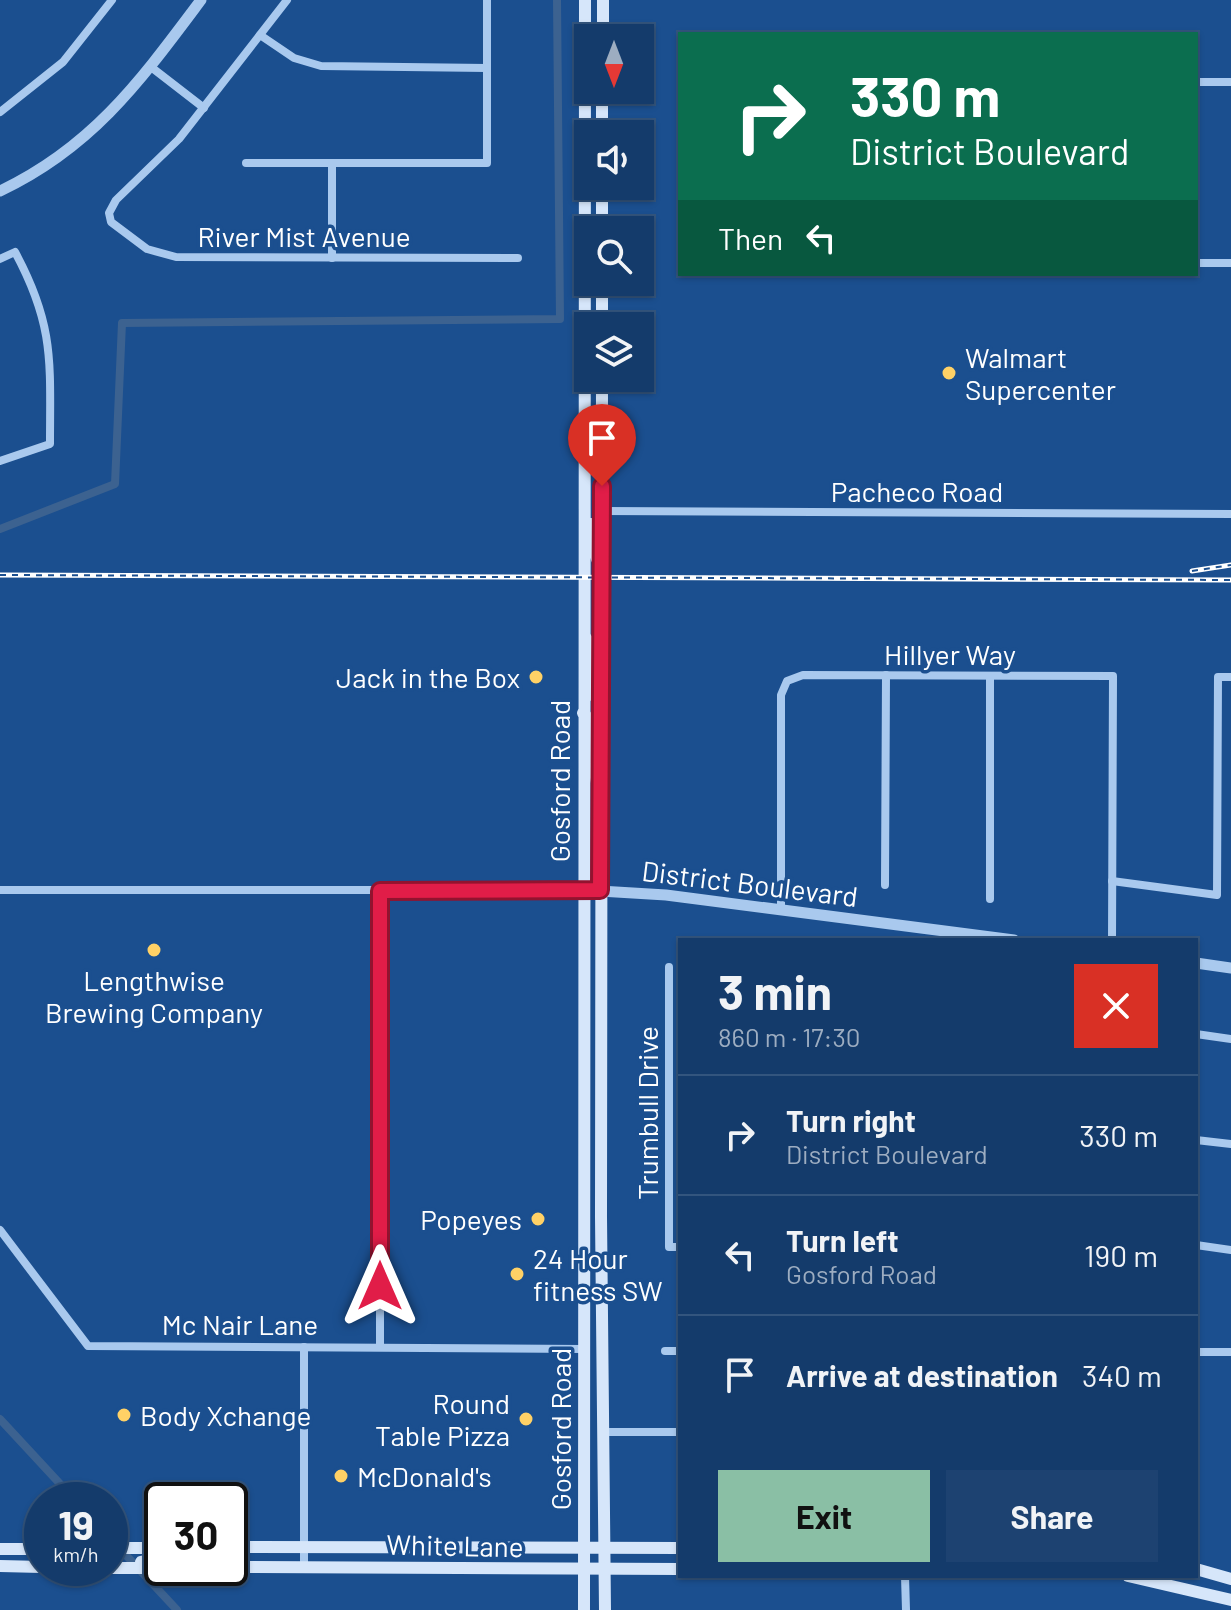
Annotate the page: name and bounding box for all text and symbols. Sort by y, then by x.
north arrow [574,24,654,104]
map controls [574,24,654,392]
text: 330 m [850,61,1000,128]
icon: right [718,64,822,168]
button: sound [574,120,654,200]
text: District Boulevard [850,129,1129,172]
button: search [574,216,654,296]
icon: left [799,216,843,260]
street label: River Mist Avenue [197,219,411,253]
text: Then [718,220,783,256]
button: layers [574,312,654,392]
place label: Walmart Supercenter [965,340,1116,406]
marker: Walmart Supercenter [940,364,958,382]
pin [568,404,636,486]
icon: arrive [580,416,624,460]
street label: Pacheco Road [831,474,1003,508]
street label: Hillyer Way [884,637,1016,671]
place label: Jack in the Box [336,660,520,694]
marker: Jack in the Box [527,668,545,686]
street label: Gosford Road [542,700,576,862]
street label: District Boulevard [640,853,860,913]
marker: Lengthwise Brewing Company [145,941,163,959]
text: 3 min [718,962,832,1020]
place label: Lengthwise Brewing Company [45,963,263,1029]
button: close [1074,964,1158,1048]
text: 860 m · 17:30 [718,1021,860,1052]
street label: Trumbull Drive [630,1026,664,1200]
text: Turn right [786,1102,916,1138]
icon: right [718,1113,762,1157]
text: 330 m [1079,1117,1158,1153]
text: District Boulevard [786,1138,988,1169]
place label: Popeyes [420,1202,522,1236]
marker: Popeyes [529,1210,547,1228]
text: Turn left [786,1222,899,1258]
icon: left [718,1233,762,1277]
text: 190 m [1084,1237,1158,1273]
place label: 24 Hour fitness SW [533,1241,663,1307]
position arrow [338,1244,422,1328]
text: Gosford Road [786,1258,937,1289]
marker: 24 Hour fitness SW [508,1265,526,1283]
street label: Mc Nair Lane [162,1307,318,1341]
street label: Gosford Road [543,1348,577,1510]
icon: arrive [718,1353,762,1397]
text: Arrive at destination [786,1357,1058,1393]
text: 340 m [1082,1357,1162,1393]
place label: Round Table Pizza [375,1386,510,1452]
place label: Body Xchange [140,1398,312,1432]
marker: Body Xchange [115,1406,133,1424]
marker: Round Table Pizza [517,1410,535,1428]
place label: McDonald's [357,1459,492,1493]
marker: McDonald's [332,1467,350,1485]
button: Exit [718,1470,930,1562]
button: Share [946,1470,1158,1562]
speed limit sign: 30 [144,1482,248,1586]
text: 19 [58,1500,94,1548]
street label: White Lane [386,1527,524,1563]
text: km/h [53,1542,99,1566]

